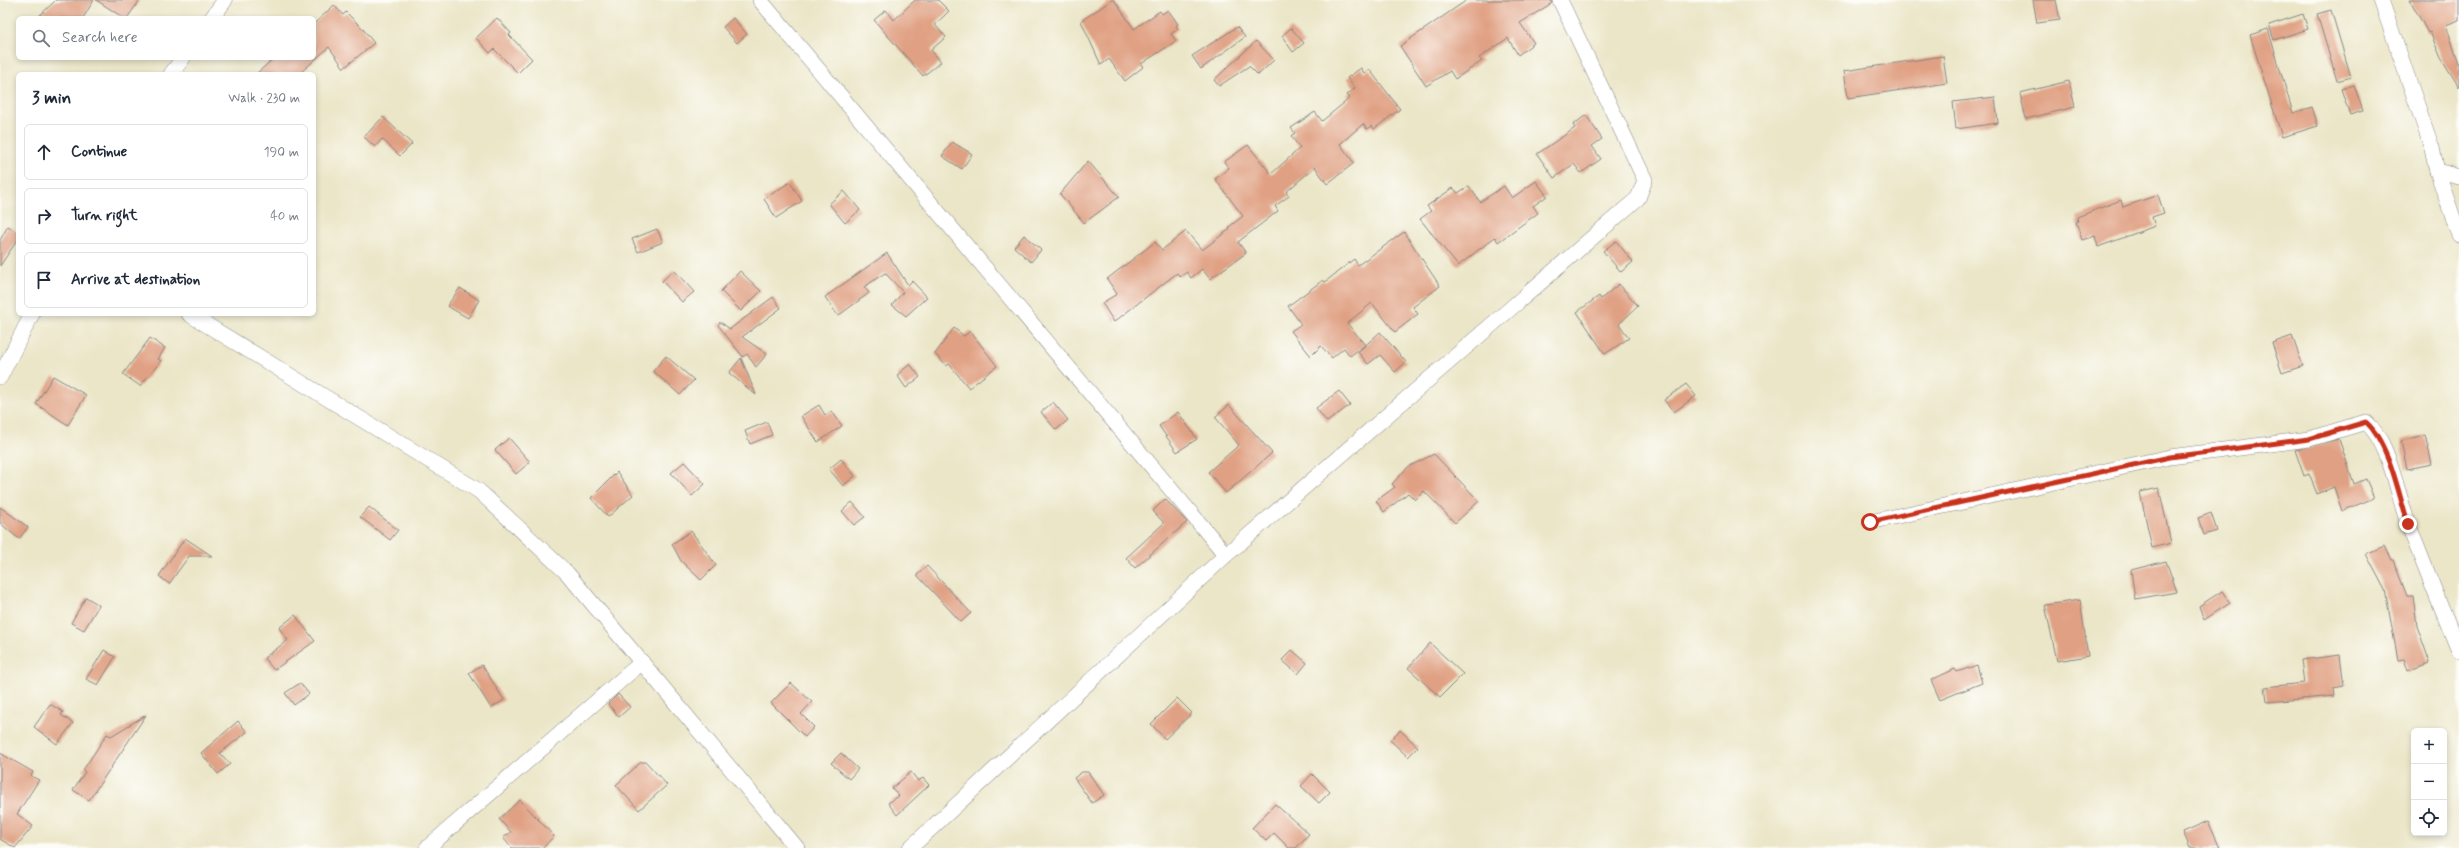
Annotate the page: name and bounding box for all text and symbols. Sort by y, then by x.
search box [16,16,316,60]
icon: search [30,27,52,49]
text: Search here [62,28,138,48]
text: 3 min [32,87,71,109]
text: Walk · 230 m [228,90,300,107]
icon: ahead [33,141,55,163]
text: Continue [71,142,127,162]
text: 190 m [264,144,299,161]
icon: right [33,205,55,227]
text: Turn right [71,206,138,226]
text: 40 m [270,208,299,225]
icon: arrive [33,269,55,291]
text: Arrive at destination [71,270,200,290]
route start [1861,513,1879,531]
route end [2399,515,2417,533]
map controls [2411,728,2447,836]
button: + [2411,728,2447,764]
button: − [2411,764,2447,800]
button: locate [2411,800,2447,836]

